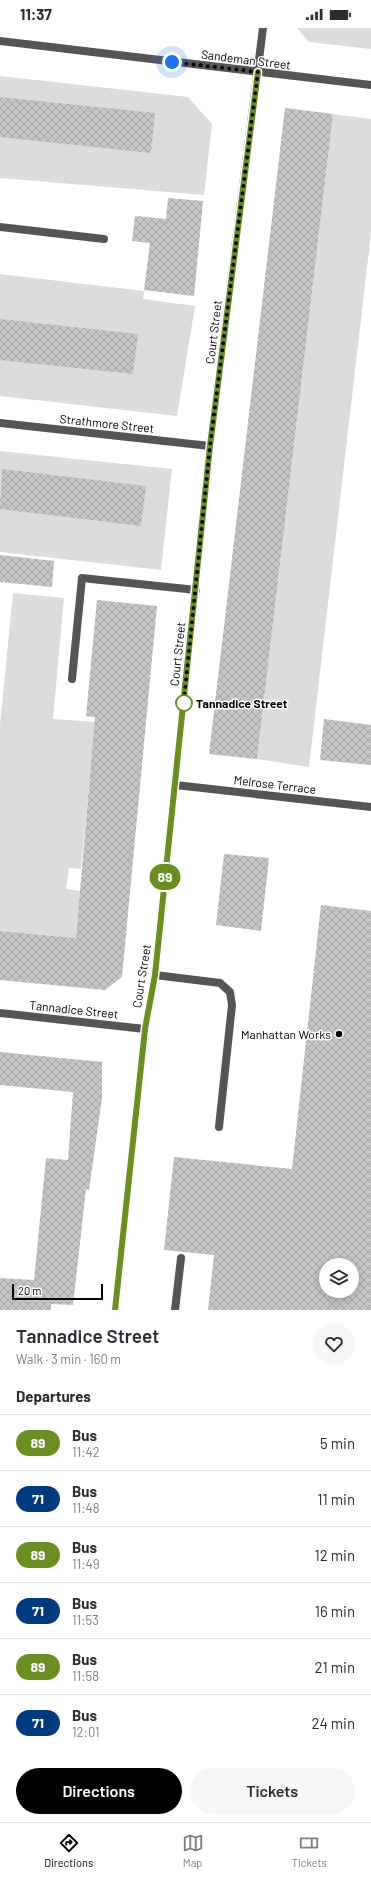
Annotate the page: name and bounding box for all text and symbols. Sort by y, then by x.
text: 11:37 [20,5,52,23]
street label: Sandeman Street [200,47,292,71]
your location [162,52,182,72]
street label: Court Street [202,299,224,365]
street label: Strathmore Street [59,411,155,435]
street label: Court Street [167,621,187,687]
marker: Tannadice Street [175,694,193,712]
place label: Tannadice Street [196,696,288,710]
street label: Melrose Terrace [233,772,317,796]
line badge: 89 [147,864,183,890]
text: 89 [157,868,173,885]
street label: Court Street [129,943,153,1009]
street label: Tannadice Street [29,997,119,1021]
place label: Manhattan Works [241,1027,331,1041]
marker: Manhattan Works [334,1029,344,1039]
map controls [319,1258,359,1298]
button: layers [319,1258,359,1298]
scale bar [12,1282,103,1301]
text: 20 m [18,1284,41,1297]
button: heart [313,1323,355,1365]
text: Tannadice Street [16,1324,159,1347]
text: Walk · 3 min · 160 m [16,1351,121,1367]
text: Departures [16,1387,91,1405]
text: Bus [72,1426,97,1444]
text: 89 [30,1434,46,1451]
text: 5 min [320,1434,355,1452]
text: 11:42 [72,1444,100,1460]
text: Bus [72,1482,97,1500]
text: 71 [32,1490,44,1507]
text: 11 min [317,1490,355,1508]
text: 11:48 [72,1500,99,1516]
text: Bus [72,1538,97,1556]
text: 89 [30,1546,46,1563]
text: 12 min [314,1546,355,1564]
text: 11:49 [72,1556,99,1572]
text: Bus [72,1594,97,1612]
text: 71 [32,1602,44,1619]
text: 16 min [315,1602,355,1620]
text: 11:53 [72,1612,99,1628]
text: Bus [72,1650,97,1668]
text: 89 [30,1658,46,1675]
text: 21 min [315,1658,355,1676]
text: 11:58 [72,1668,99,1684]
text: Bus [72,1706,97,1724]
text: 71 [32,1714,44,1731]
text: 24 min [311,1714,355,1732]
text: 12:01 [72,1724,99,1740]
button: Directions [16,1768,182,1814]
button: Tickets [190,1768,355,1814]
tab: Directions [44,1832,93,1869]
tab: Map [182,1832,204,1869]
tab: Tickets [292,1832,327,1869]

